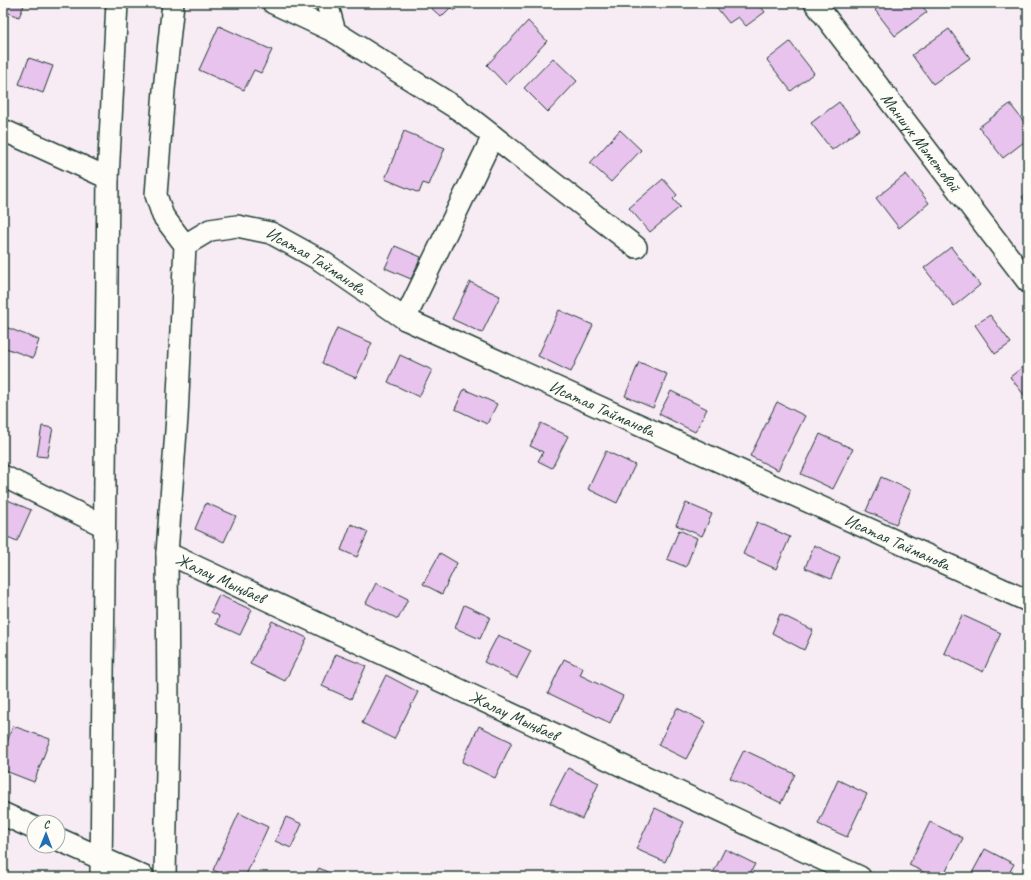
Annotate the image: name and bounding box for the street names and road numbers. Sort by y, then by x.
street label: Маншүк Мәметовой [877,88,966,197]
street label: Исатая Тайманова [262,222,372,300]
street label: Исатая Тайманова [546,375,660,442]
street label: Исатая Тайманова [841,509,955,576]
street label: Жалау Мыңбаев [173,548,271,609]
street label: Жалау Мыңбаев [466,685,565,746]

